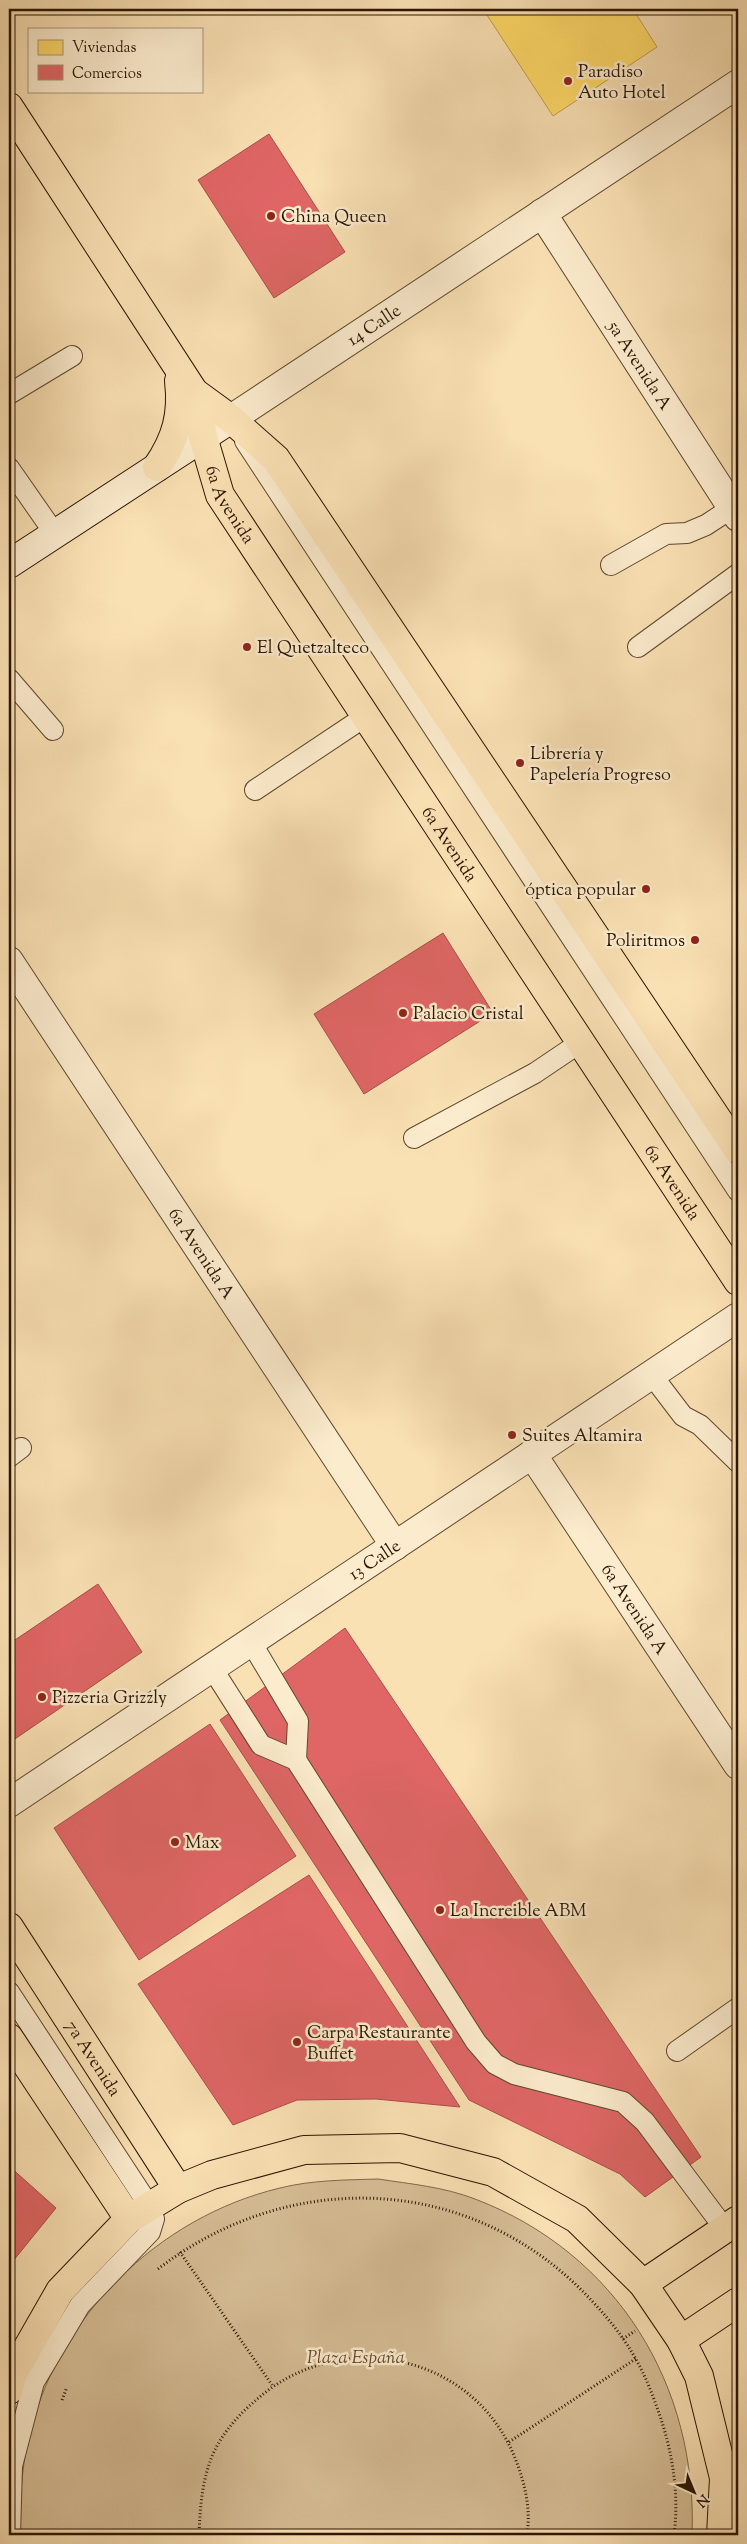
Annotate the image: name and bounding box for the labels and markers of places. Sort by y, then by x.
place label: Paradiso Auto Hotel [578,60,666,107]
marker: Paradiso Auto Hotel [562,75,574,87]
place label: China Queen [281,205,387,231]
marker: China Queen [265,210,277,222]
place label: El Quetzalteco [257,636,369,662]
marker: El Quetzalteco [241,641,253,653]
place label: Librería y Papelería Progreso [530,742,671,789]
marker: Librería y Papelería Progreso [514,757,526,769]
place label: óptica popular [525,878,636,904]
marker: óptica popular [640,883,652,895]
place label: Poliritmos [606,929,685,955]
marker: Poliritmos [689,934,701,946]
place label: Palacio Cristal [413,1002,524,1028]
marker: Palacio Cristal [397,1007,409,1019]
place label: Suites Altamira [522,1424,642,1450]
marker: Suites Altamira [506,1429,518,1441]
place label: Pizzeria Grizzly [52,1686,167,1712]
marker: Pizzeria Grizzly [36,1691,48,1703]
place label: Max [185,1831,220,1857]
marker: Max [169,1836,181,1848]
place label: La Increible ABM [450,1899,587,1925]
marker: La Increible ABM [434,1904,446,1916]
place label: Carpa Restaurante Buffet [307,2021,451,2068]
marker: Carpa Restaurante Buffet [291,2036,303,2048]

